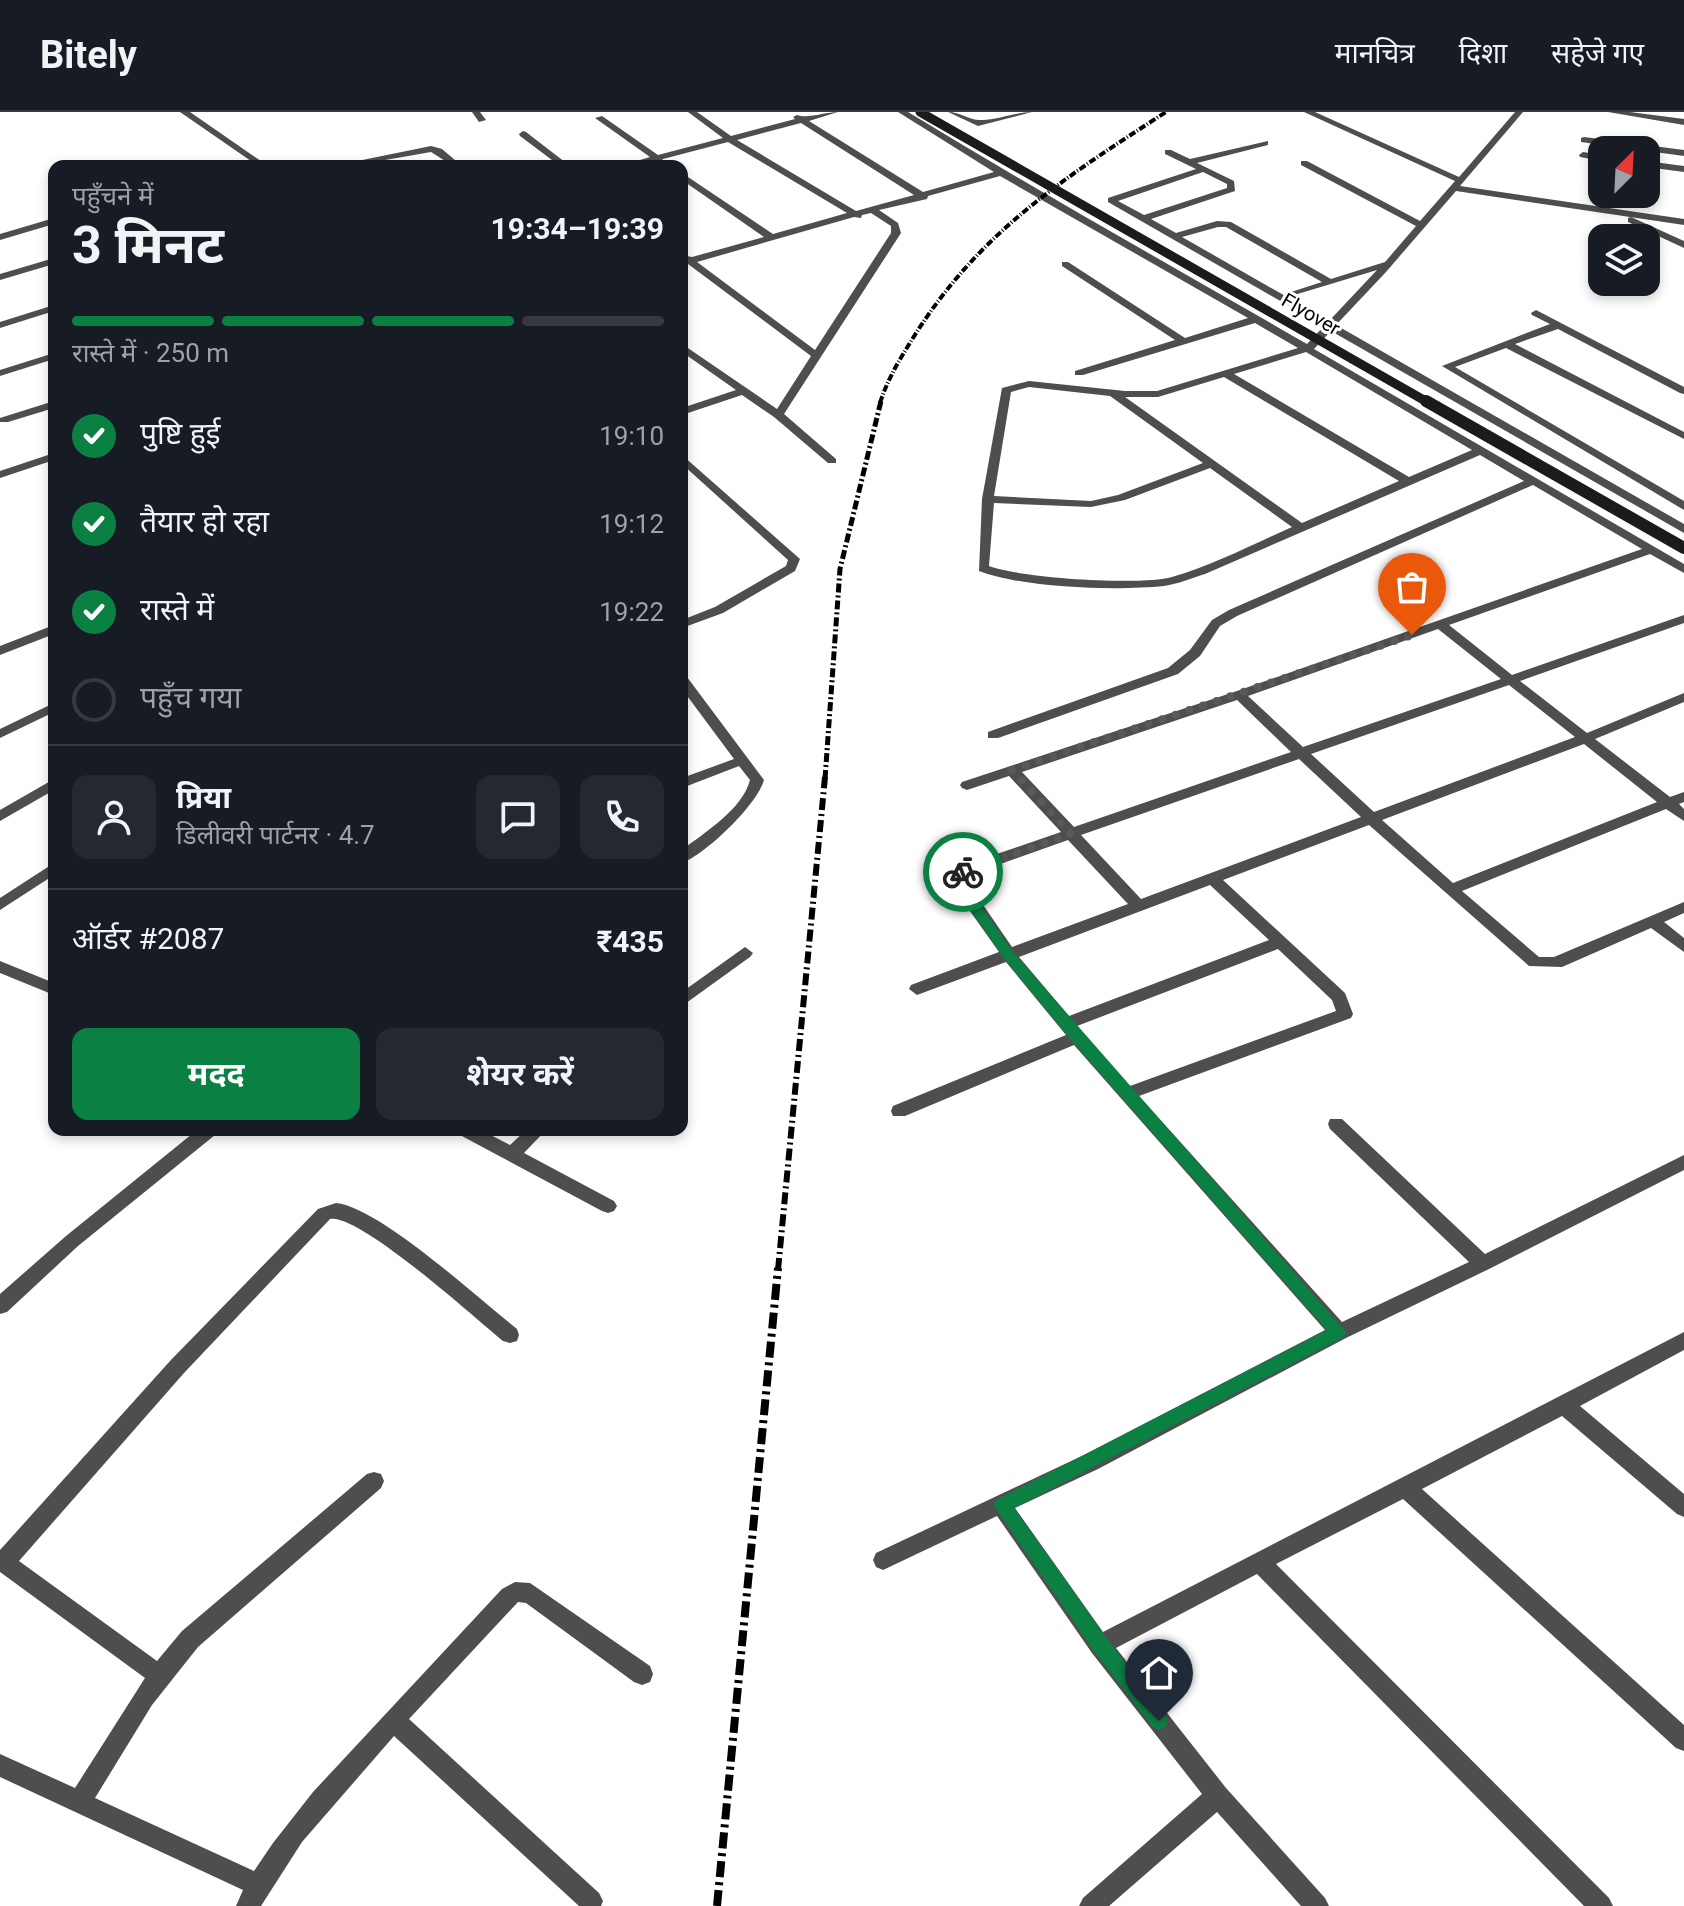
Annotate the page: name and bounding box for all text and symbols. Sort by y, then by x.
text: Bitely [40,33,137,77]
text: मानचित्र [1335,37,1415,70]
text: दिशा [1459,37,1507,70]
text: सहेजे गए [1551,37,1644,70]
north arrow [1588,136,1660,208]
map controls [1588,136,1660,296]
text: पहुँचने में [72,181,154,211]
text: 19:34–19:39 [490,211,664,246]
text: 3 मिनट [72,215,224,276]
button: layers [1588,224,1660,296]
street label: Flyover [1278,288,1345,340]
text: रास्ते में · 250 m [72,338,229,368]
icon: check [72,414,116,458]
text: पुष्टि हुई [140,416,220,451]
text: 19:10 [599,421,664,451]
icon: check [72,502,116,546]
text: तैयार हो रहा [140,504,269,539]
text: 19:12 [599,509,664,539]
pin [1378,553,1446,635]
icon: bag [1390,565,1434,609]
icon: check [72,590,116,634]
text: रास्ते में [140,592,214,627]
text: 19:22 [599,597,664,627]
text: पहुँच गया [140,680,242,715]
button: person [72,775,156,859]
button: chat [476,775,560,859]
button: phone [580,775,664,859]
text: प्रिया [176,780,231,815]
text: डिलीवरी पार्टनर · 4.7 [176,820,375,850]
courier [923,832,1003,912]
icon: bike [941,850,985,894]
text: ऑर्डर #2087 [72,921,224,956]
text: ₹435 [597,924,664,959]
button: मदद [72,1028,360,1120]
button: शेयर करें [376,1028,664,1120]
pin [1125,1639,1193,1721]
icon: home [1137,1651,1181,1695]

